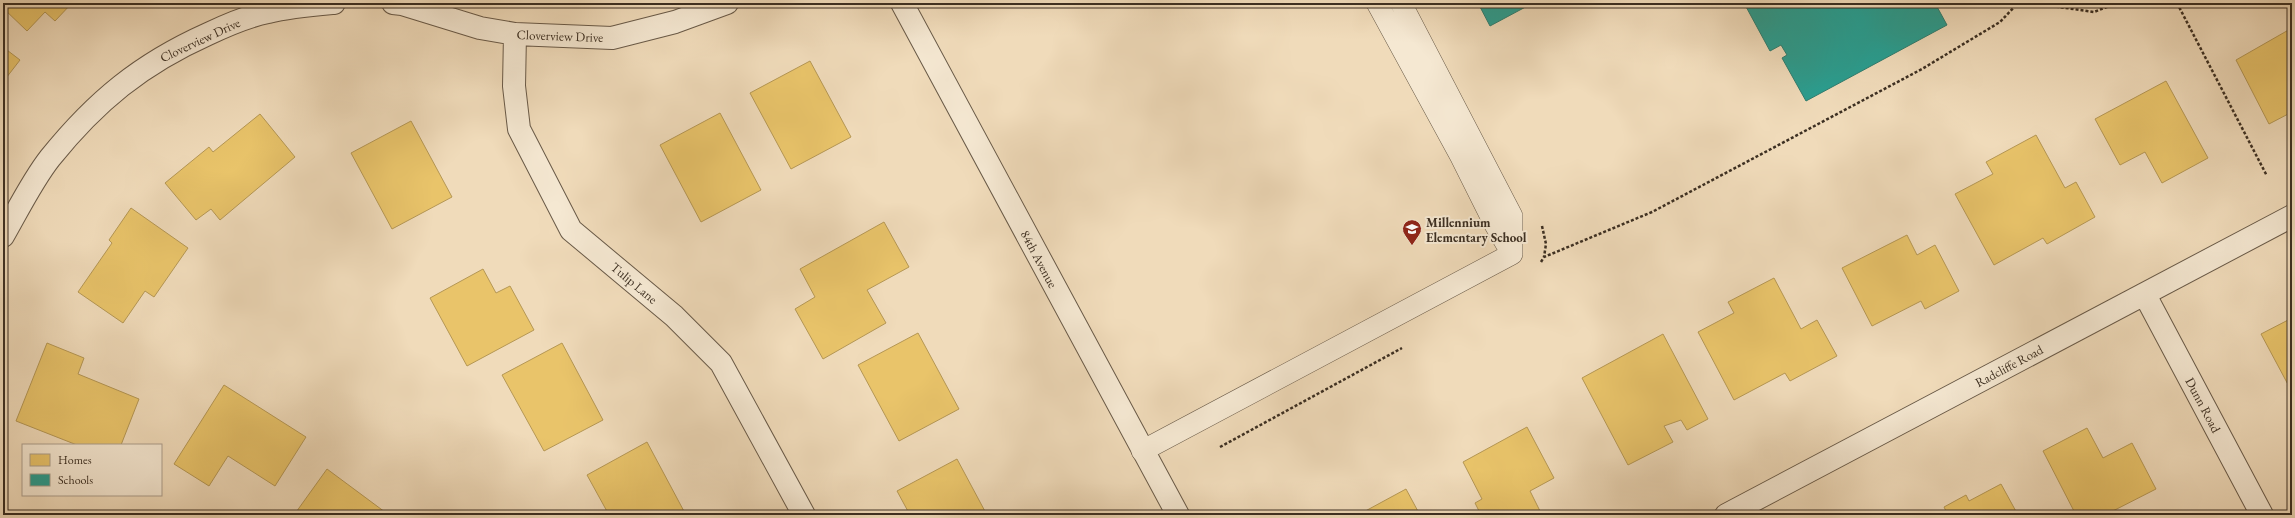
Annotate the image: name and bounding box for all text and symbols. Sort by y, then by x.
street label: Cloverview Drive [157,14,243,66]
street label: Cloverview Drive [516,26,604,46]
place label: Millennium Elementary School [1426,214,1527,246]
school or university icon: Millennium Elementary School [1401,218,1423,246]
street label: 84th Avenue [1017,227,1061,291]
street label: Tulip Lane [607,259,661,307]
street label: Radcliffe Road [1972,341,2046,391]
street label: Dunn Road [2181,374,2225,436]
legend [22,444,162,496]
text: Homes [58,452,92,468]
text: Schools [58,472,93,488]

